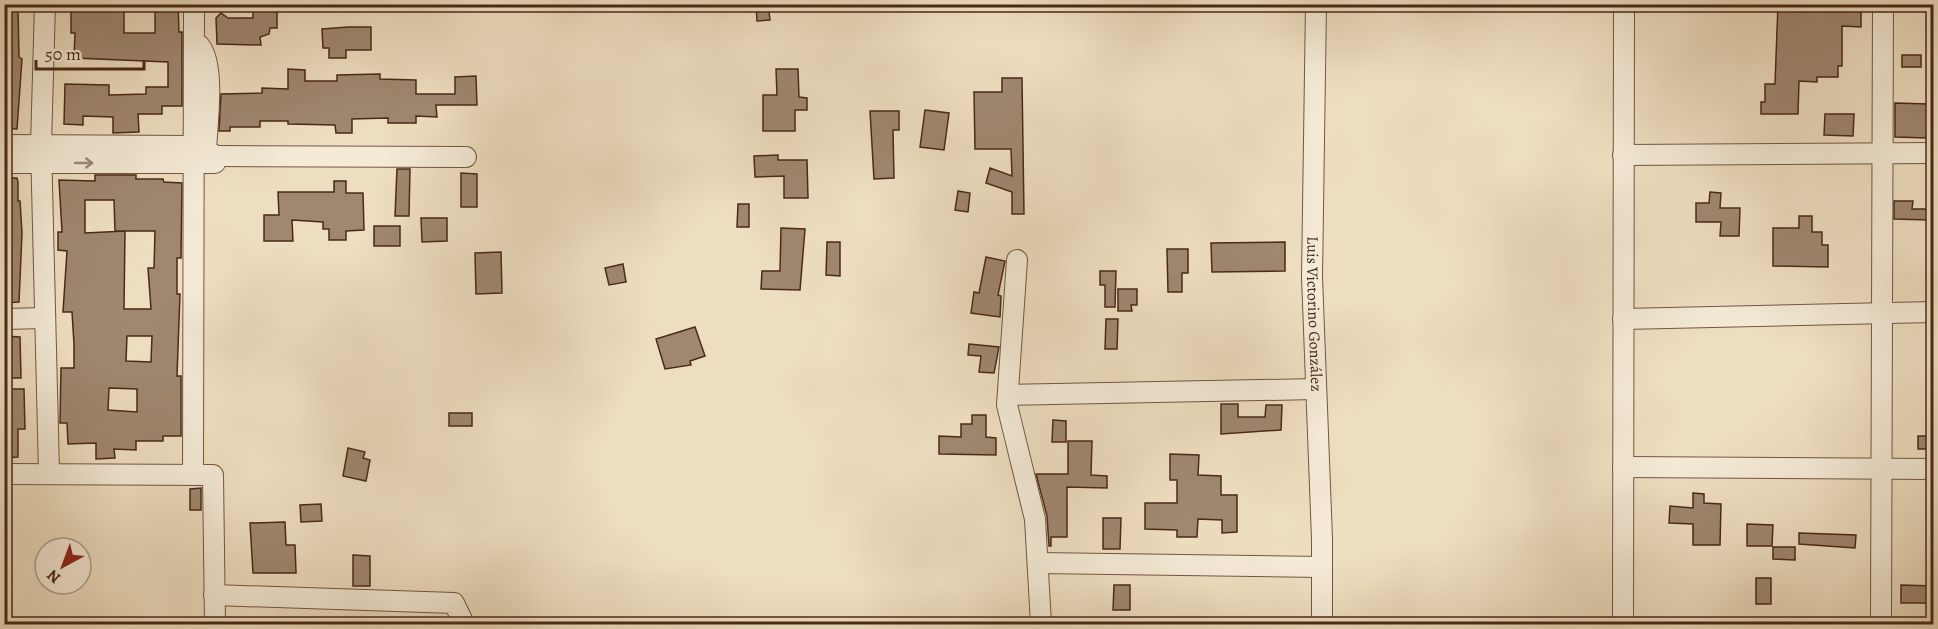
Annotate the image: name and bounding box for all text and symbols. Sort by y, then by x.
scale bar [36,33,144,71]
text: 50 m [45,42,81,66]
one-way arrow [73,157,93,169]
street label: Luis Victorino González [1301,236,1327,392]
north arrow [33,536,93,596]
text: N [42,564,65,589]

